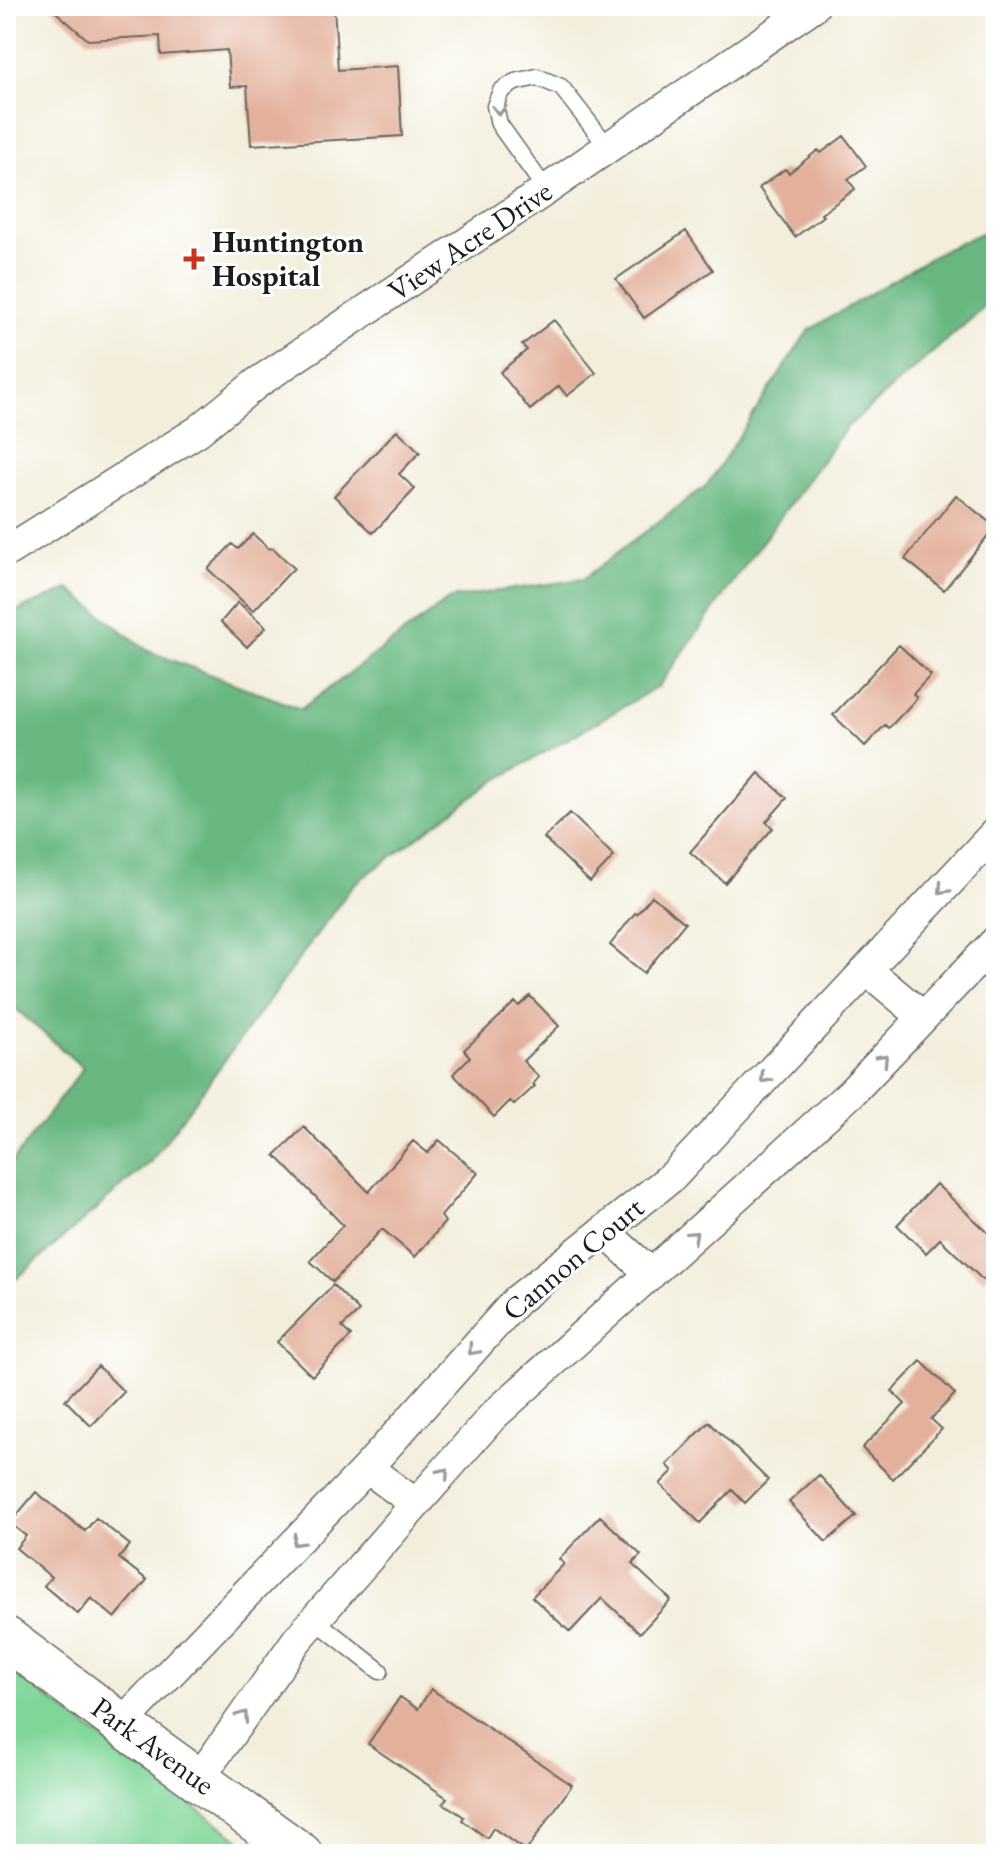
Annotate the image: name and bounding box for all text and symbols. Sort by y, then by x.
one-way arrow [490,105,508,117]
street label: View Acre Drive [380,171,559,310]
place label: Huntington Hospital [212,222,364,295]
marker: Huntington Hospital [183,248,205,270]
one-way arrow [937,880,952,894]
one-way arrow [874,1054,889,1068]
one-way arrow [760,1069,774,1084]
street label: Cannon Court [494,1188,652,1329]
one-way arrow [684,1230,698,1245]
one-way arrow [468,1340,482,1355]
one-way arrow [434,1467,449,1482]
one-way arrow [291,1532,306,1546]
street label: Park Avenue [84,1688,223,1803]
one-way arrow [233,1710,248,1724]

